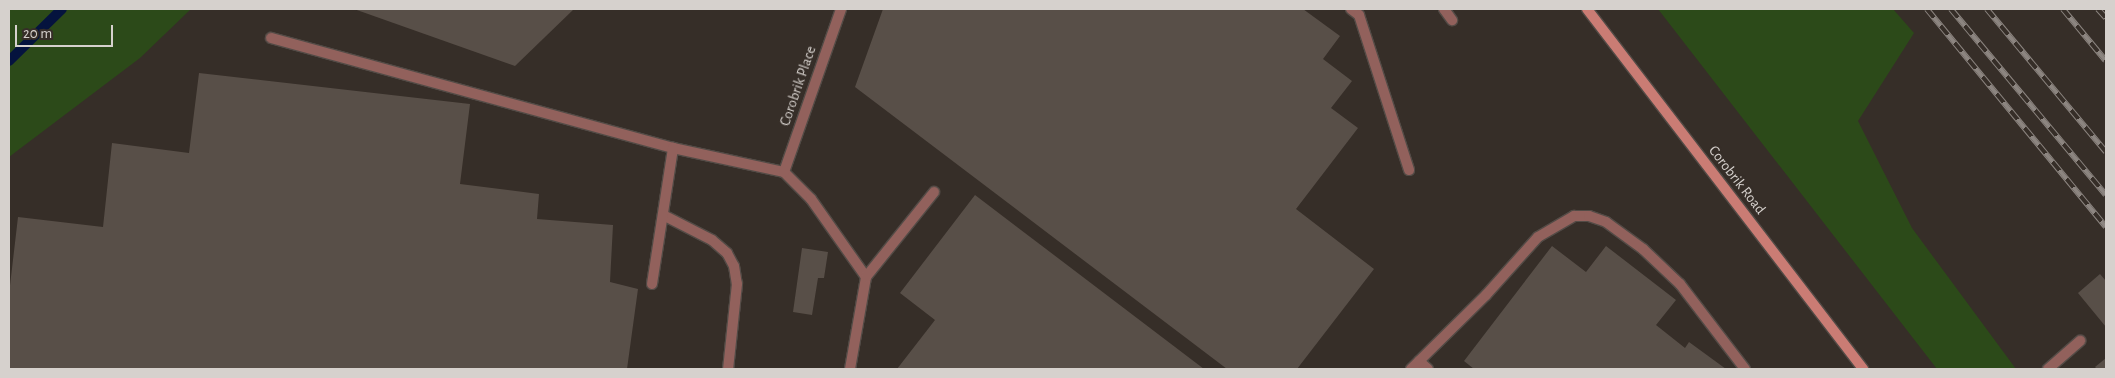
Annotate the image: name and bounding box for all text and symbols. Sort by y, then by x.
scale bar [18,15,115,47]
text: 20 m [23,26,52,41]
street label: Corobrik Place [776,44,820,128]
street label: Corobrik Road [1705,142,1769,218]

